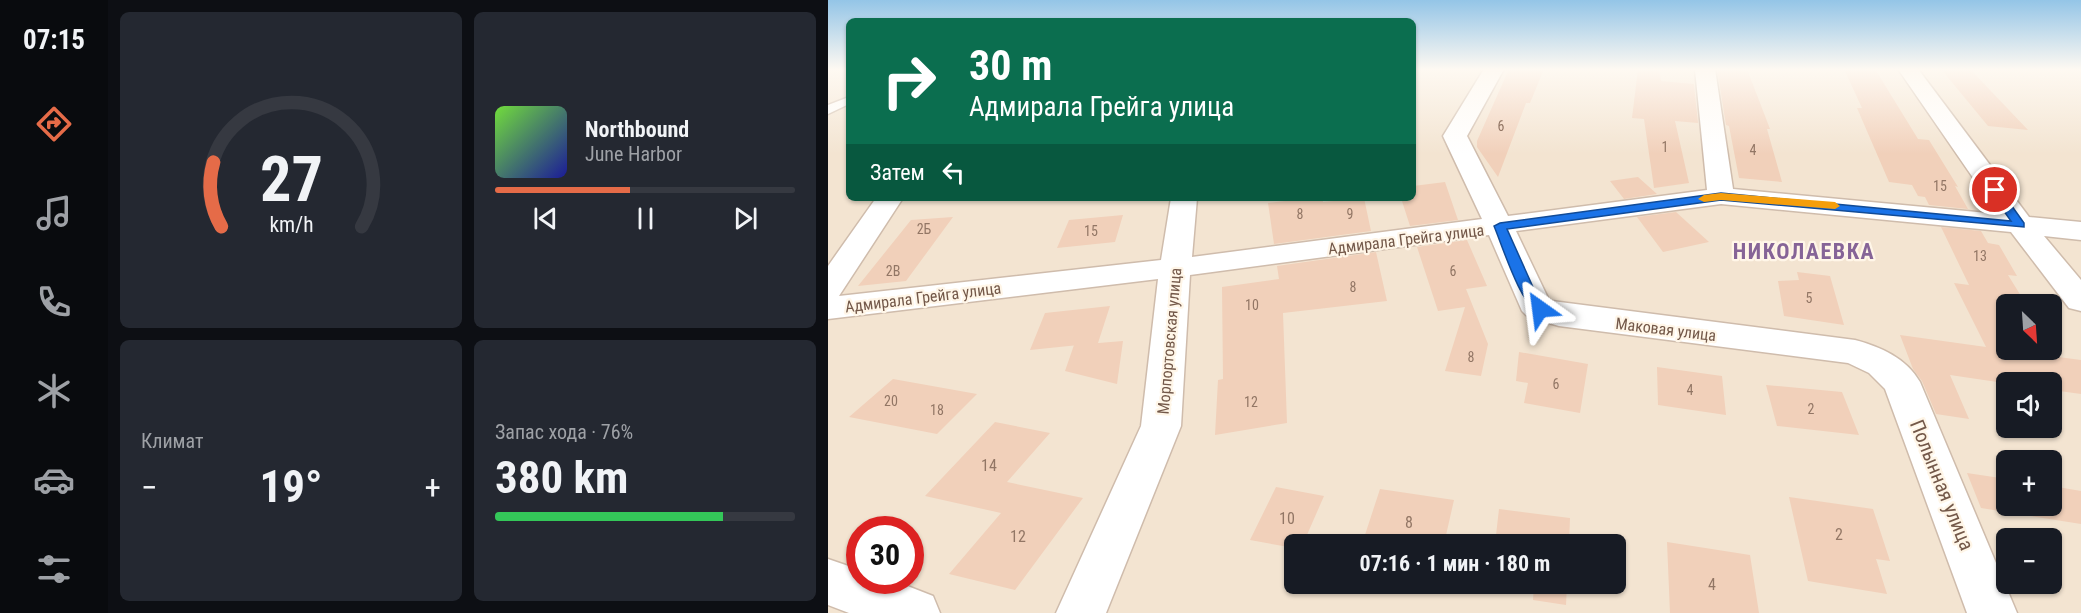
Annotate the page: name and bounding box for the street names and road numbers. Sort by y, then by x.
street label: Адмирала Грейга улица [1327,220,1485,258]
street label: Морпортовская улица [1154,267,1185,415]
street label: Адмирала Грейга улица [844,278,1002,316]
street label: Маковая улица [1615,314,1717,345]
street label: Полынная улица [1905,416,1979,554]

